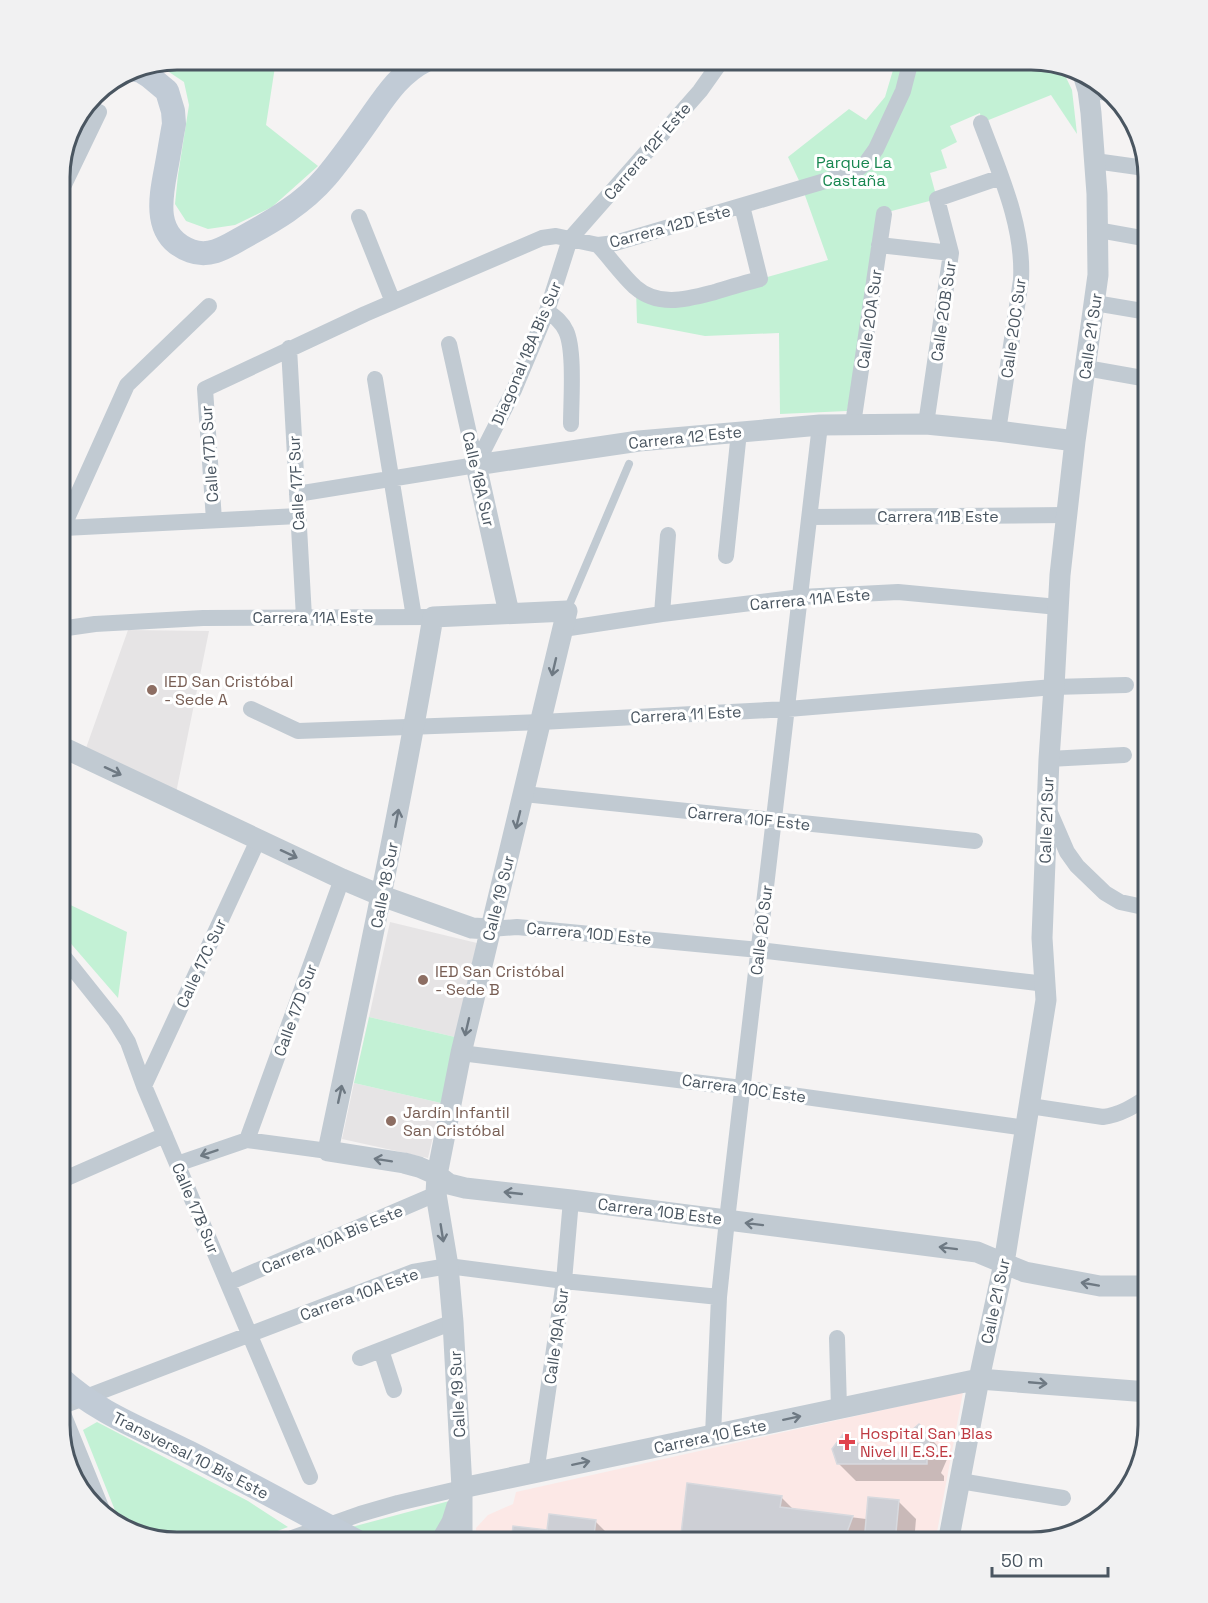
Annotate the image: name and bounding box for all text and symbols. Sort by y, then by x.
street label: Carrera 12F Este [599,98,696,205]
park label: Parque La Castaña [816,152,892,191]
street label: Carrera 12D Este [607,200,733,253]
street label: Calle 20B Sur [926,260,961,363]
street label: Calle 20A Sur [852,268,887,370]
street label: Calle 20C Sur [996,277,1031,379]
street label: Diagonal 18A Bis Sur [487,278,566,428]
street label: Calle 21 Sur [1074,292,1107,381]
street label: Calle 17D Sur [196,405,223,503]
street label: Carrera 12 Este [627,421,743,454]
street label: Calle 18A Sur [457,429,500,529]
street label: Calle 17F Sur [284,435,309,531]
street label: Carrera 11B Este [877,506,999,527]
street label: Carrera 11A Este [749,584,871,615]
street label: Carrera 11A Este [253,607,373,628]
one-way arrow [548,657,560,676]
place label: IED San Cristóbal - Sede A [164,671,293,710]
marker: IED San Cristóbal - Sede A [145,683,159,697]
street label: Carrera 11 Este [630,701,742,728]
one-way arrow [103,765,121,777]
street label: Calle 21 Sur [1034,776,1059,864]
street label: Carrera 10F Este [687,802,811,835]
one-way arrow [392,808,403,828]
one-way arrow [511,810,523,829]
street label: Calle 18 Sur [366,840,403,930]
one-way arrow [280,849,298,861]
street label: Calle 19 Sur [478,853,519,943]
street label: Calle 20 Sur [746,884,777,976]
street label: Calle 17C Sur [172,915,231,1011]
street label: Carrera 10D Este [526,918,652,949]
street label: Calle 17D Sur [269,961,322,1059]
place label: IED San Cristóbal - Sede B [435,961,564,1000]
marker: IED San Cristóbal - Sede B [416,973,430,987]
one-way arrow [461,1017,473,1036]
street label: Carrera 10C Este [681,1069,807,1108]
one-way arrow [335,1085,346,1104]
place label: Jardín Infantil San Cristóbal [403,1102,510,1141]
marker: Jardín Infantil San Cristóbal [384,1114,398,1128]
one-way arrow [200,1149,219,1160]
one-way arrow [374,1154,394,1165]
street label: Calle 17B Sur [167,1159,224,1257]
one-way arrow [503,1187,523,1198]
street label: Carrera 10B Este [597,1193,723,1230]
street label: Carrera 10A Bis Este [258,1200,406,1279]
one-way arrow [745,1218,765,1229]
one-way arrow [437,1222,448,1242]
one-way arrow [938,1243,958,1254]
street label: Calle 21 Sur [976,1256,1015,1346]
street label: Carrera 10A Este [297,1263,421,1326]
one-way arrow [1080,1278,1100,1289]
street label: Calle 19A Sur [539,1287,574,1386]
street label: Calle 19 Sur [445,1350,470,1438]
one-way arrow [1027,1378,1047,1389]
street label: Transversal 10 Bis Este [109,1407,272,1504]
one-way arrow [782,1412,801,1423]
street label: Carrera 10 Este [652,1414,768,1459]
place label: Hospital San Blas Nivel II E.S.E. [860,1423,993,1462]
marker: Hospital San Blas Nivel II E.S.E. [838,1433,856,1451]
one-way arrow [571,1457,590,1468]
scale bar [992,1540,1108,1578]
text: 50 m [1001,1549,1043,1572]

